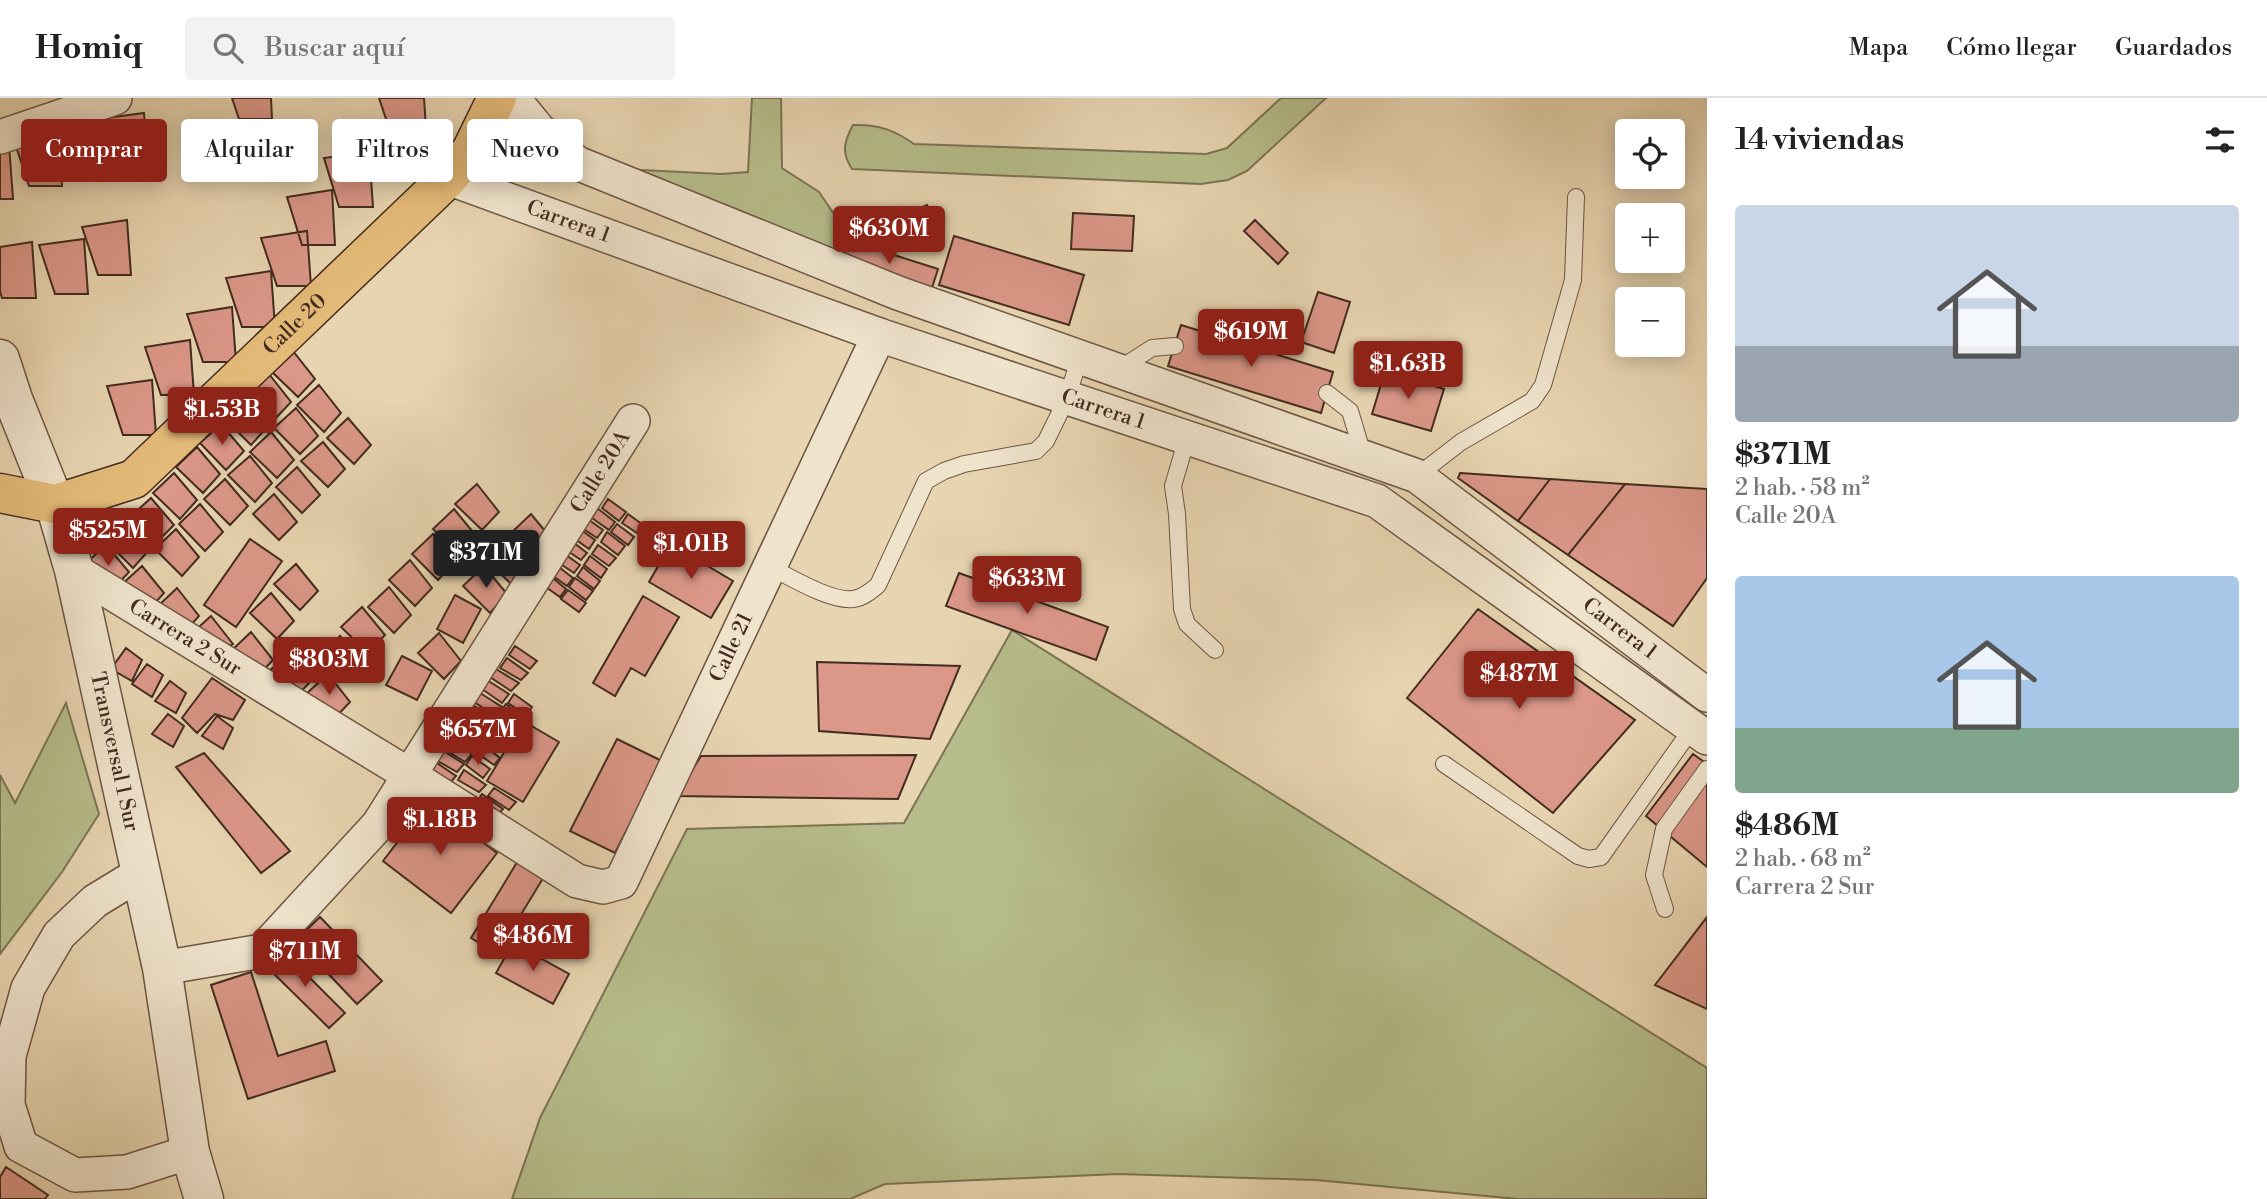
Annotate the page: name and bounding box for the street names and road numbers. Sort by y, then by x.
street label: Carrera 1 [523,195,614,249]
street label: Calle 20 [258,288,332,361]
street label: Carrera 1 [1058,384,1149,436]
street label: Calle 20A [565,425,637,518]
street label: Carrera 1 [1577,592,1662,666]
street label: Carrera 2 Sur [124,593,246,682]
street label: Calle 21 [704,609,759,686]
street label: Transversal 1 Sur [84,670,144,834]

